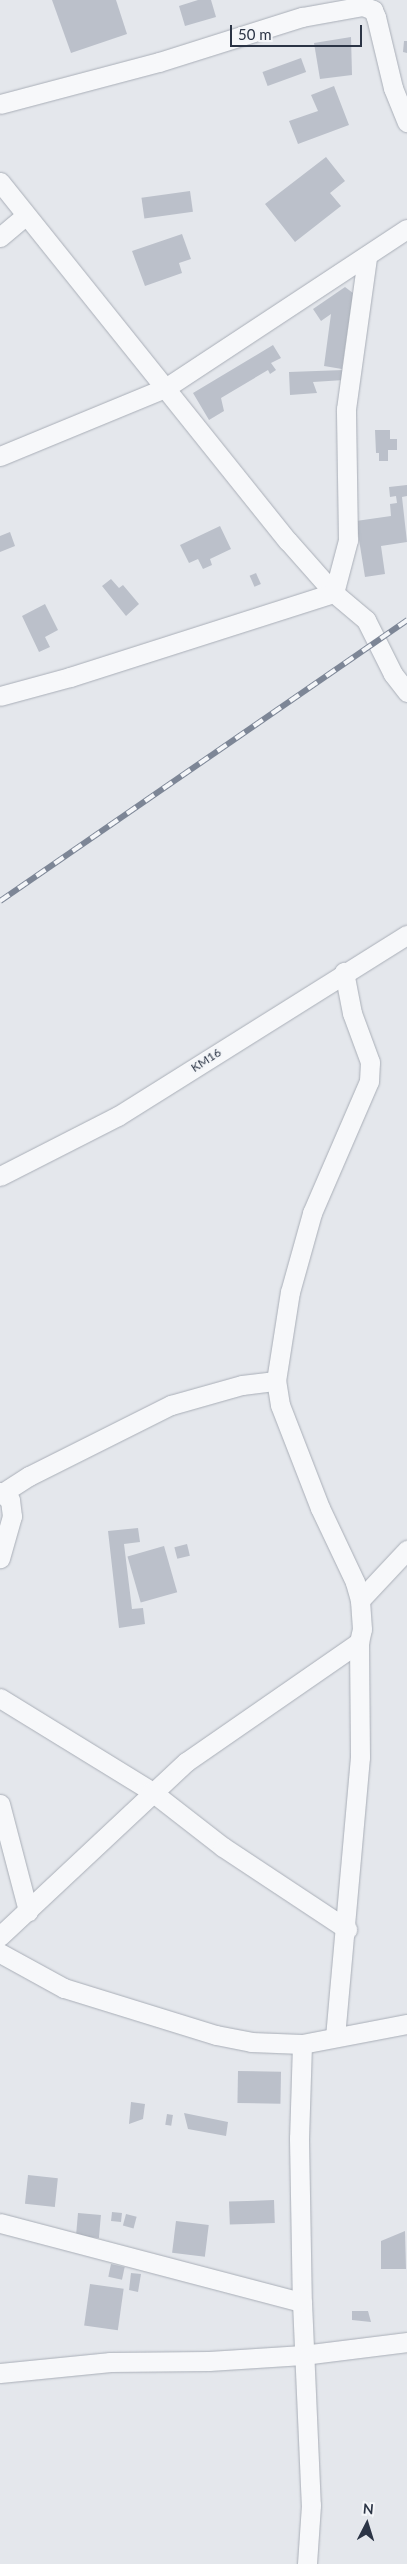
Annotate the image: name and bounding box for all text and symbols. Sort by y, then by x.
scale bar [232,15,364,47]
text: 50 m [238,25,272,43]
street label: KM16 [188,1045,224,1075]
north arrow [342,2499,392,2549]
text: N [362,2500,374,2517]

